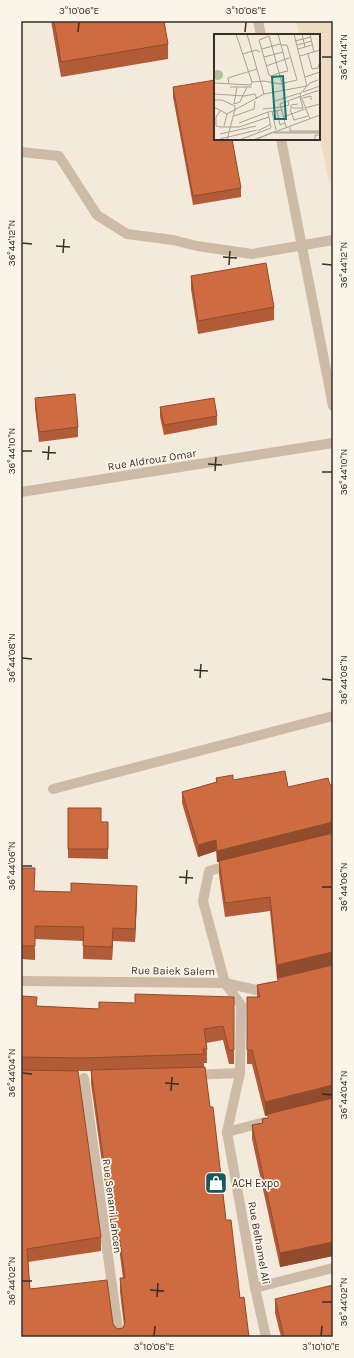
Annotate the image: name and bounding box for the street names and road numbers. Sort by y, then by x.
street label: Rue Aldrouz Omar [107,447,197,473]
street label: Rue Baiek Salem [131,964,215,978]
street label: Rue Senani Lahcen [100,1158,124,1254]
street label: Rue Belhamel Ali [245,1200,273,1286]

